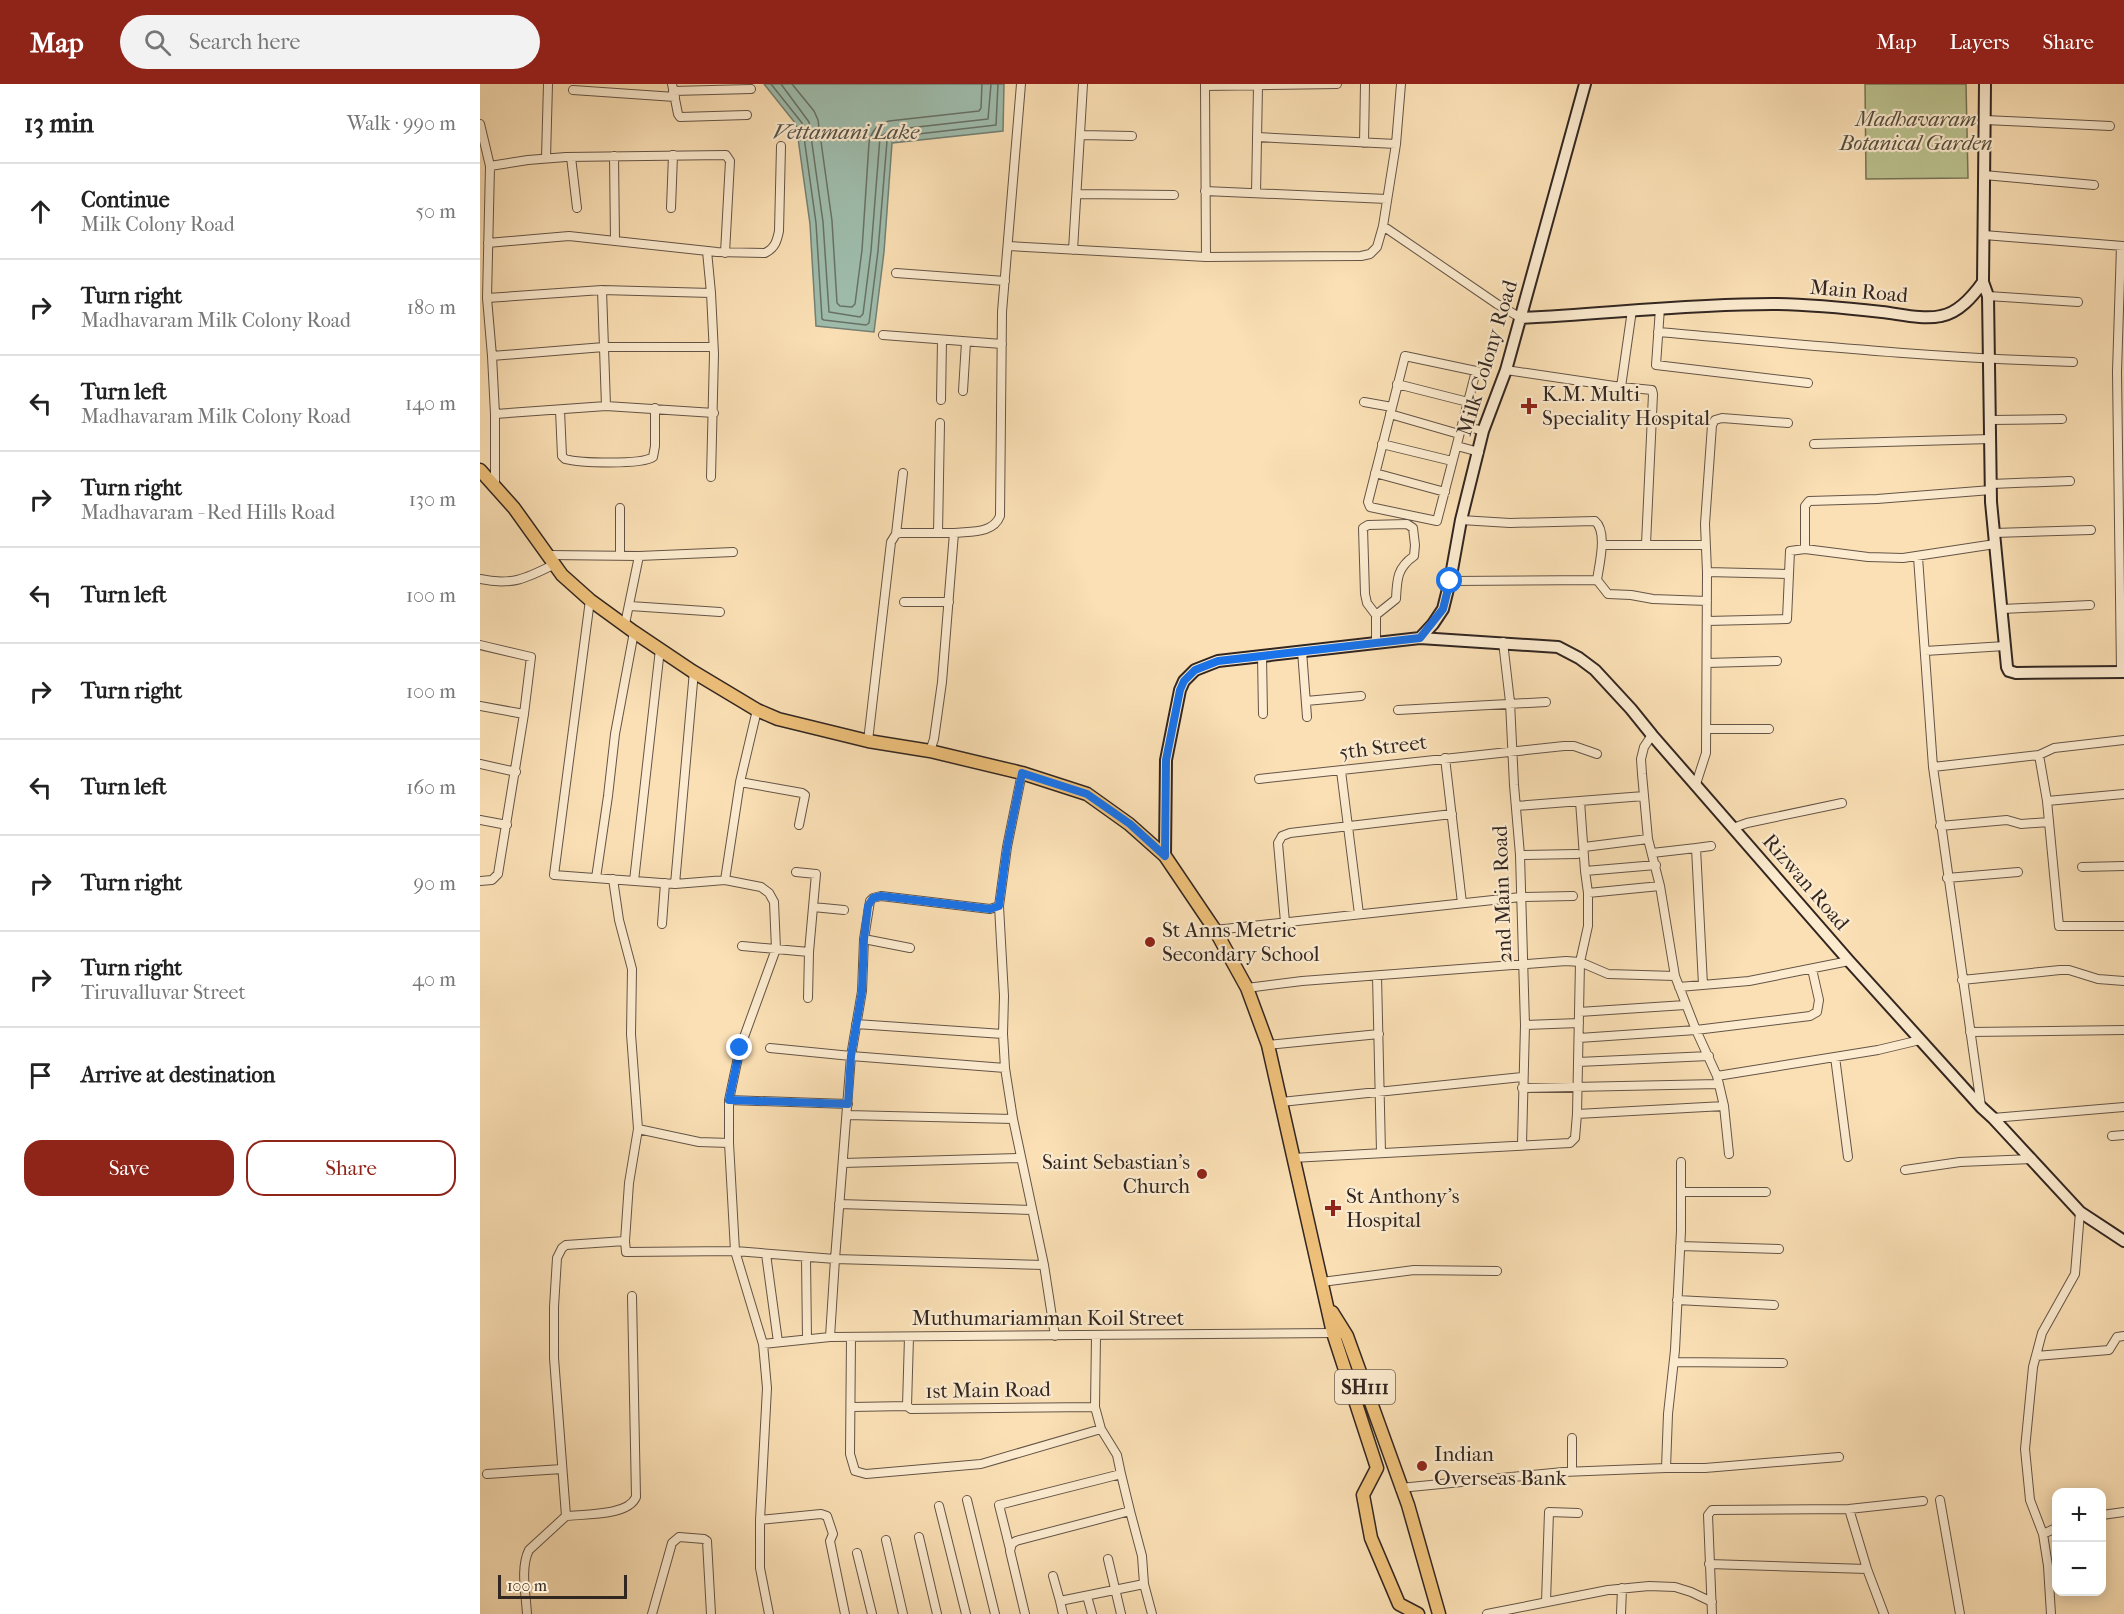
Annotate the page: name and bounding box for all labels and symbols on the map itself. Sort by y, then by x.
park label: Madhavaram Botanical Garden [1838,107,1993,155]
water label: Vettamani Lake [773,119,920,145]
street label: Main Road [1809,275,1910,307]
street label: Milk Colony Road [1452,277,1522,439]
place label: K.M. Multi Speciality Hospital [1542,382,1710,430]
marker: K.M. Multi Speciality Hospital [1520,397,1538,415]
route start [1436,567,1462,593]
street label: 5th Street [1338,730,1429,764]
street label: 2nd Main Road [1488,824,1516,963]
street label: Rizwan Road [1758,829,1855,935]
place label: St Anns Metric Secondary School [1162,918,1320,966]
marker: St Anns Metric Secondary School [1143,935,1157,949]
route end [726,1034,752,1060]
place label: Saint Sebastian's Church [1042,1150,1190,1198]
marker: Saint Sebastian's Church [1195,1167,1209,1181]
place label: St Anthony's Hospital [1346,1184,1460,1232]
marker: St Anthony's Hospital [1324,1199,1342,1217]
street label: Muthumariamman Koil Street [912,1306,1185,1330]
road number: SH111 [1335,1370,1395,1404]
street label: 1st Main Road [925,1377,1052,1403]
place label: Indian Overseas Bank [1434,1442,1567,1490]
marker: Indian Overseas Bank [1415,1459,1429,1473]
scale bar [498,1572,627,1600]

